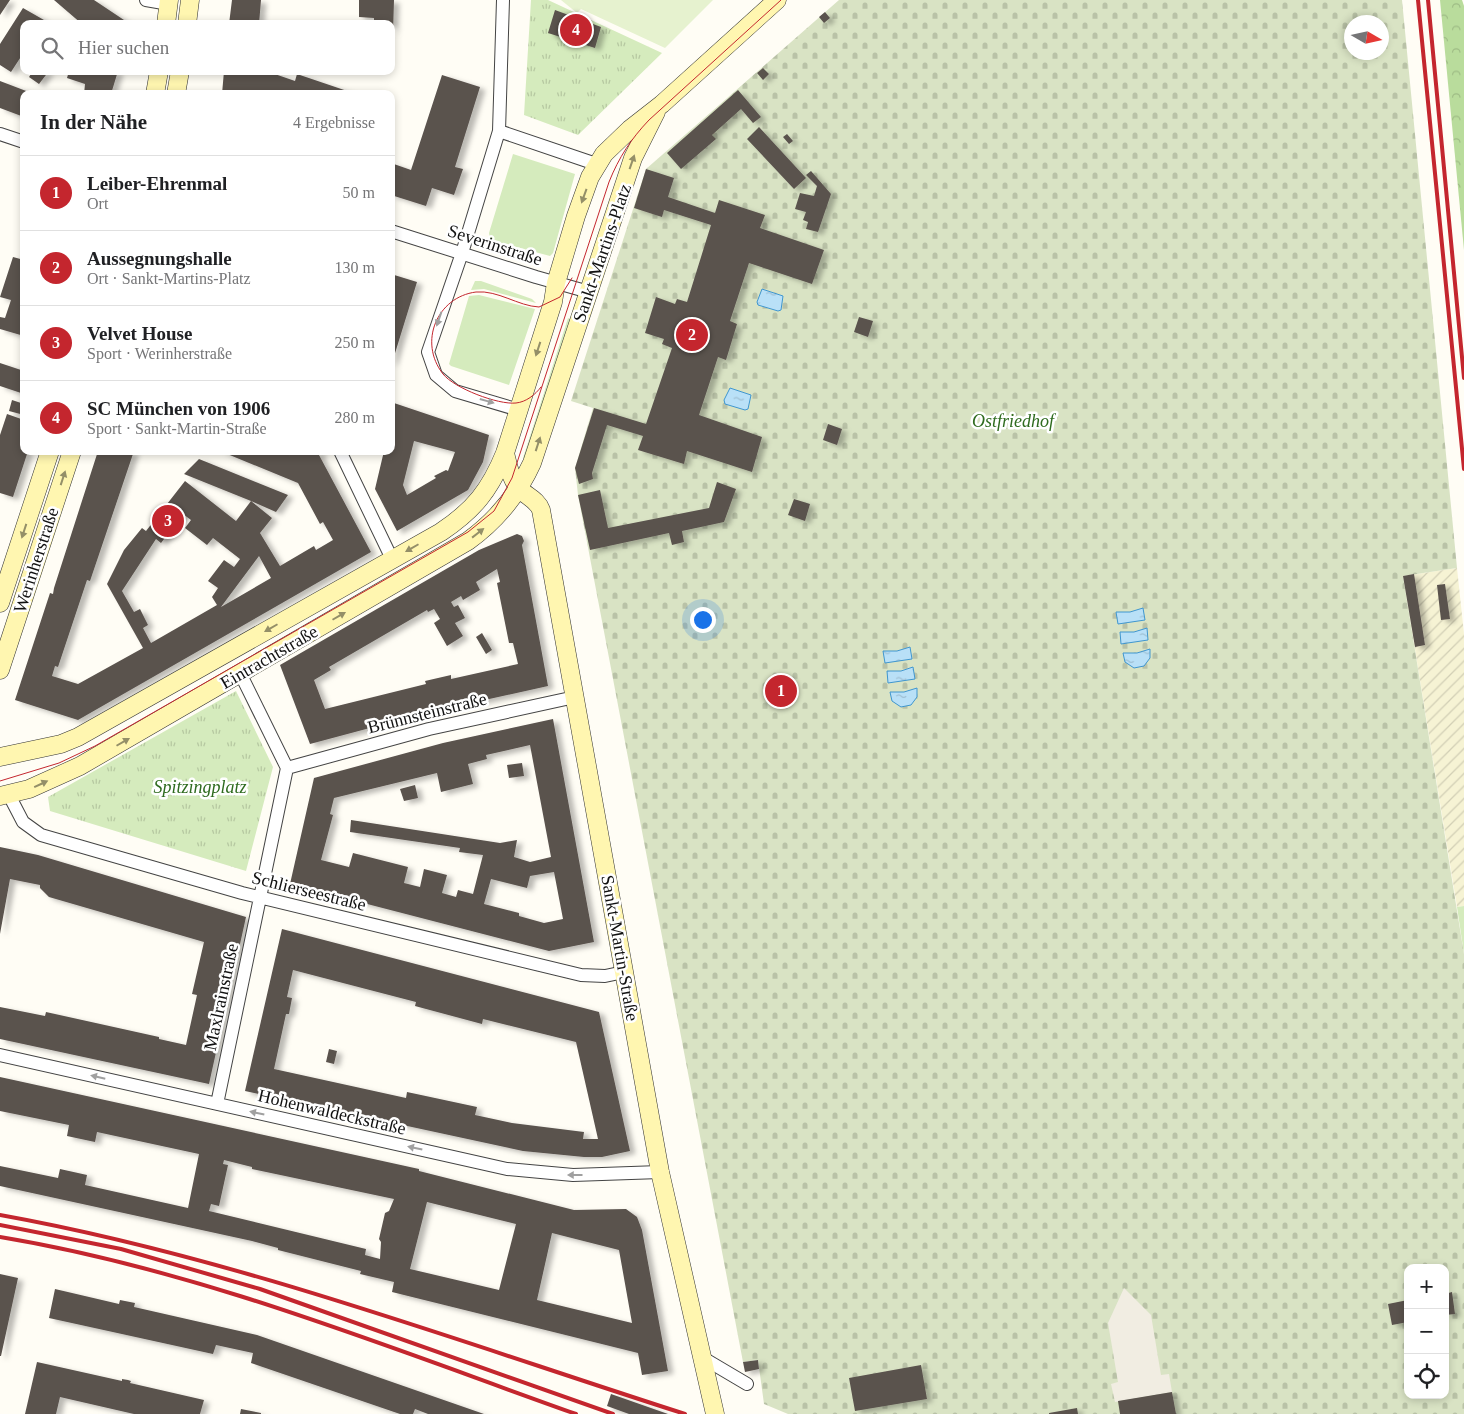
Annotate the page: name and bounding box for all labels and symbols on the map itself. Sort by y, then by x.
pin: 4 [560,11,592,49]
north arrow [1344,15,1389,60]
one-way arrow [629,155,636,170]
street label: Sankt-Martins-Platz [569,181,635,325]
one-way arrow [580,189,588,204]
street label: Severinstraße [445,220,545,270]
one-way arrow [435,312,443,327]
pin: 2 [676,316,708,354]
one-way arrow [533,341,541,356]
one-way arrow [479,397,494,405]
park label: Ostfriedhof [972,411,1057,431]
one-way arrow [534,436,542,451]
one-way arrow [60,470,67,485]
pin: 3 [152,502,184,540]
street label: Werinherstraße [10,505,62,615]
one-way arrow [20,523,27,538]
one-way arrow [471,528,485,538]
one-way arrow [404,544,419,552]
your location [690,607,716,633]
one-way arrow [331,612,346,620]
street label: Eintrachtstraße [217,621,321,693]
one-way arrow [264,624,277,633]
pin: 1 [765,672,797,710]
street label: Brünnsteinstraße [365,689,489,737]
one-way arrow [116,737,129,746]
park label: Spitzingplatz [153,777,247,797]
one-way arrow [34,780,48,788]
street label: Schlierseestraße [250,867,368,915]
street label: Sankt-Martin-Straße [597,873,643,1023]
street label: Maxlrainstraße [200,942,242,1052]
one-way arrow [91,1073,106,1081]
street label: Hohenwaldeckstraße [256,1085,408,1139]
one-way arrow [248,1108,264,1116]
one-way arrow [408,1144,423,1152]
one-way arrow [567,1171,583,1179]

